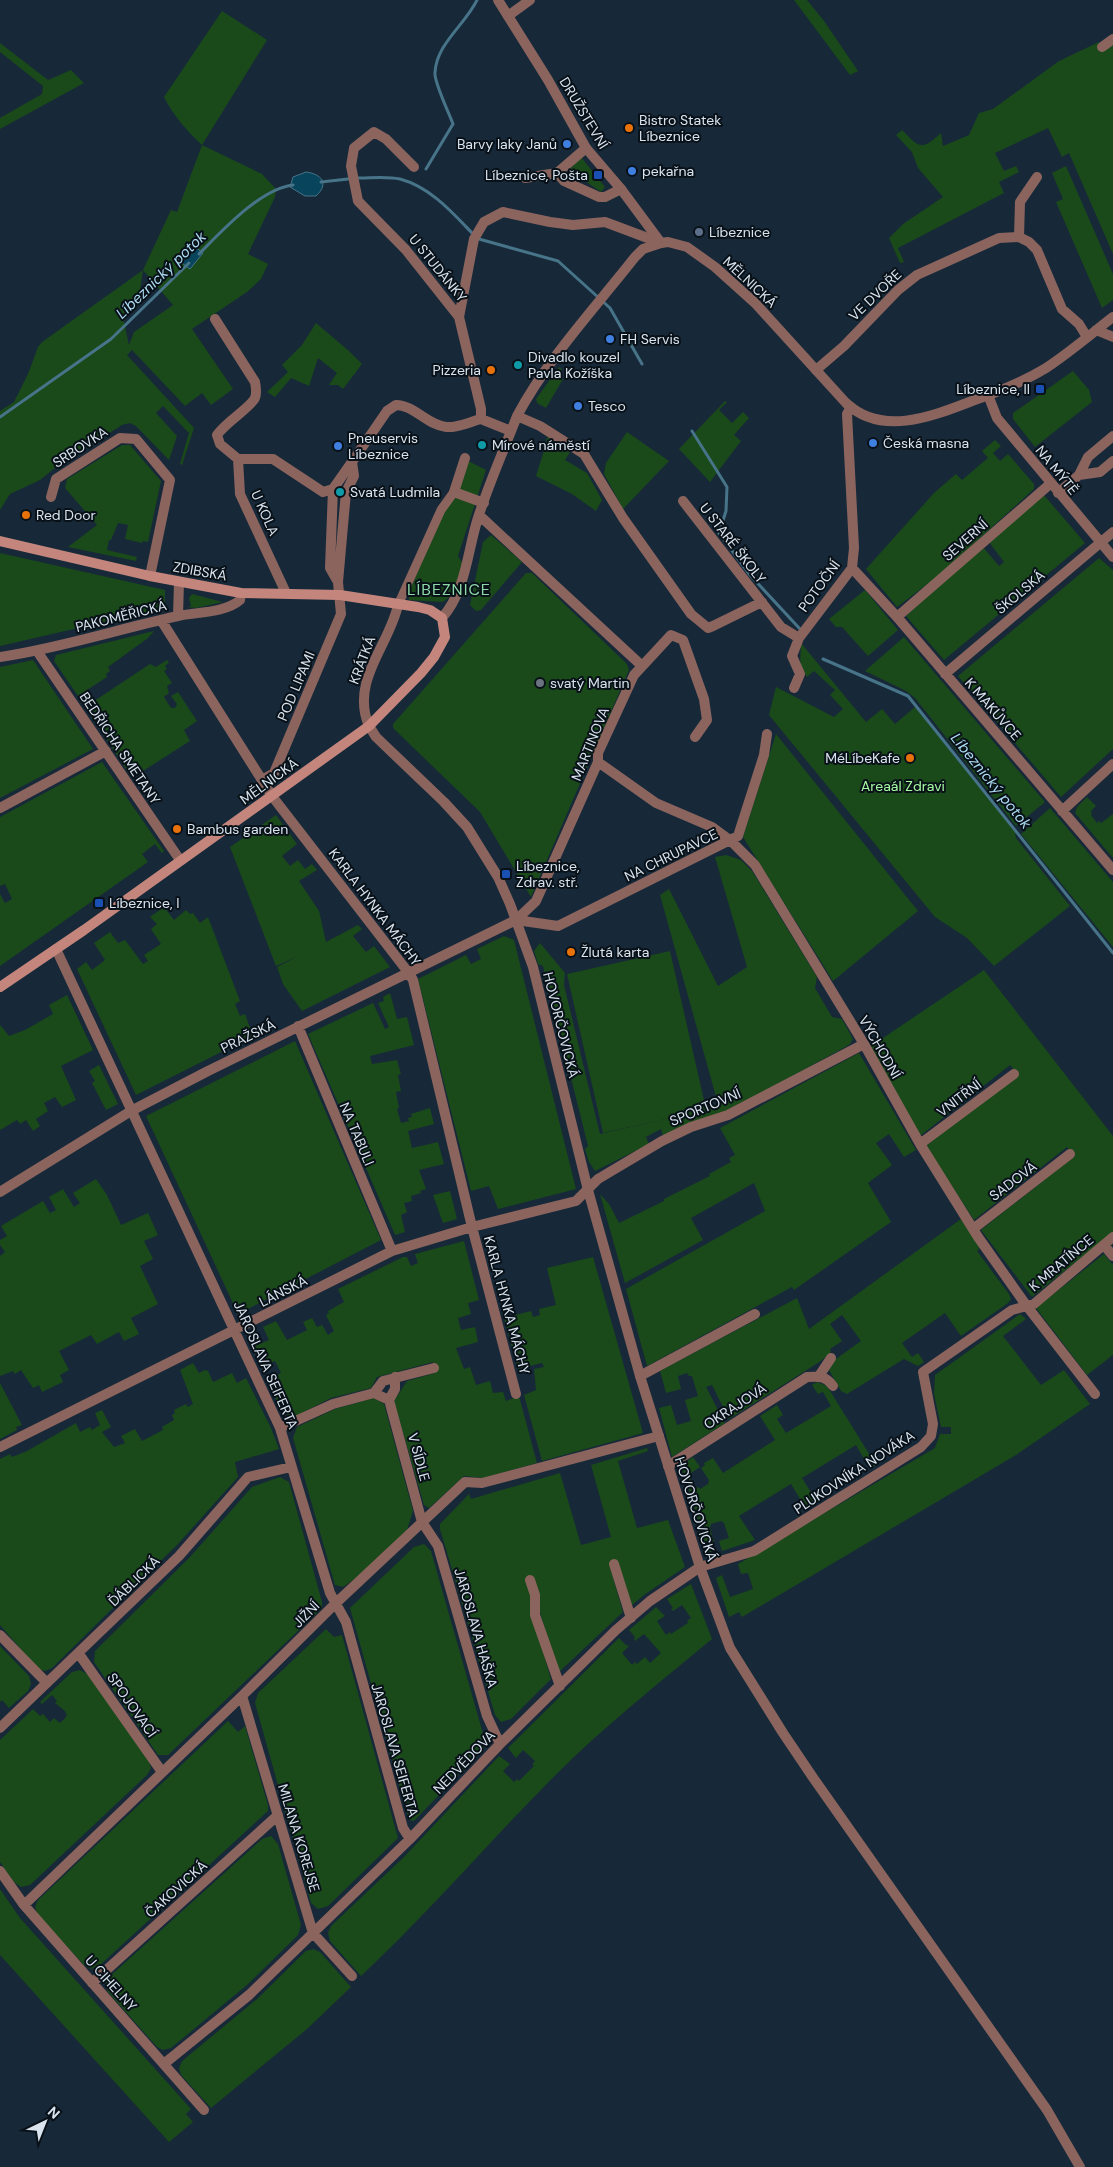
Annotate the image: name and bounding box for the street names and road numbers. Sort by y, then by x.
street label: DRUŽSTEVNÍ [556,74,613,153]
street label: U STUDÁNKY [405,230,471,306]
street label: MĚLNICKÁ [719,252,781,312]
street label: VE DVOŘE [845,265,905,325]
street label: SRBOVKA [49,423,111,471]
street label: NA MÝTĚ [1032,442,1082,498]
street label: U KOLA [247,487,283,539]
street label: U STARÉ ŠKOLY [696,499,770,587]
street label: SEVERNÍ [939,515,992,565]
street label: POTOČNÍ [794,556,844,615]
street label: ZDIBSKÁ [172,557,228,585]
street label: ŠKOLSKÁ [992,566,1048,618]
street label: PAKOMĚŘICKÁ [73,596,169,636]
street label: KRÁTKÁ [345,633,379,687]
street label: POD LIPAMI [273,648,319,724]
street label: K MAKŮVCE [961,674,1025,744]
street label: BEDŘICHA SMETANY [76,688,164,808]
street label: MARTINOVA [567,704,613,784]
street label: MĚLNICKÁ [236,754,302,808]
street label: NA CHRUPAVCE [621,825,721,885]
street label: KARLA HYNKA MÁCHY [325,845,425,969]
street label: HOVORČOVICKÁ [539,970,583,1080]
street label: VÝCHODNÍ [855,1012,906,1082]
street label: PRAŽSKÁ [218,1015,278,1057]
street label: VNITŘNÍ [933,1075,986,1121]
street label: SPORTOVNÍ [667,1084,744,1130]
street label: NA TABULI [336,1100,378,1168]
street label: SADOVÁ [986,1157,1040,1205]
street label: K MRATÍNCE [1025,1231,1097,1295]
street label: KARLA HYNKA MÁCHY [480,1234,534,1376]
street label: LÁNSKÁ [256,1271,310,1311]
street label: JAROSLAVA SEIFERTA [230,1298,302,1432]
street label: OKRAJOVÁ [700,1379,770,1433]
street label: PLUKOVNÍKA NOVÁKA [790,1426,918,1518]
street label: V SÍDLE [404,1431,434,1483]
street label: HOVORČOVICKÁ [671,1454,721,1564]
street label: ĎÁBLICKÁ [104,1552,164,1610]
street label: JAROSLAVA HAŠKA [450,1566,502,1690]
street label: JIŽNÍ [289,1596,324,1631]
street label: SPOJOVACÍ [103,1669,161,1741]
street label: JAROSLAVA SEIFERTA [367,1681,423,1819]
street label: NEDVĚDOVA [429,1726,499,1798]
street label: MILANA KOREJSE [274,1782,324,1894]
street label: ČAKOVICKÁ [141,1856,211,1922]
street label: U CIHELNY [81,1951,141,2015]

